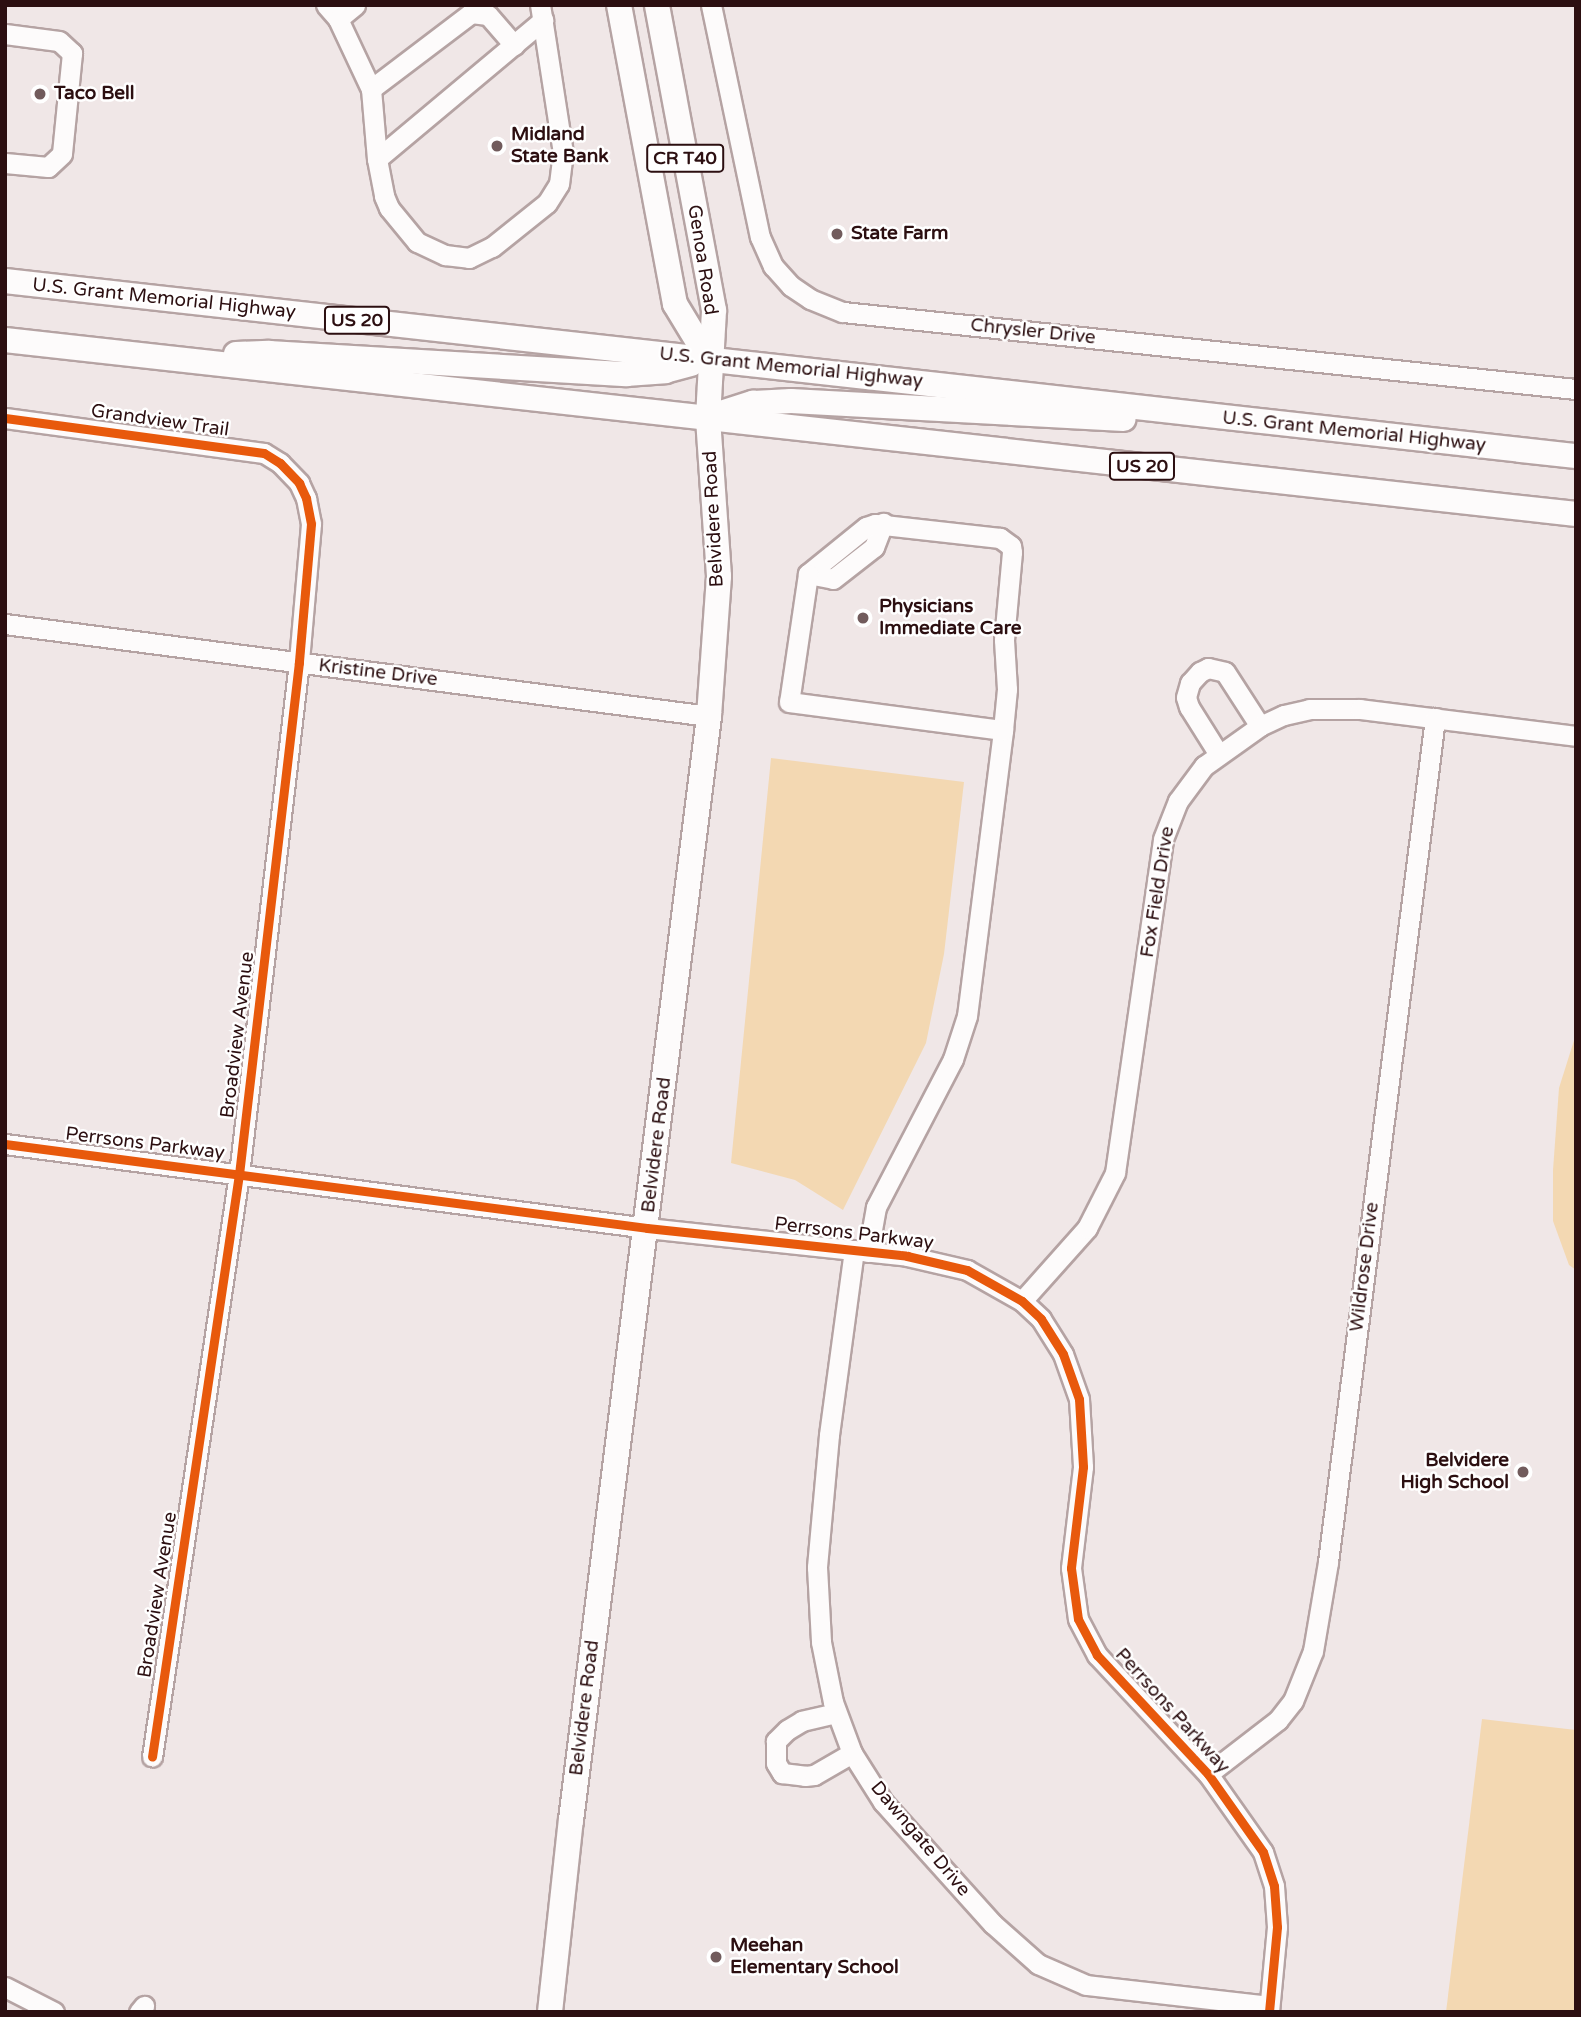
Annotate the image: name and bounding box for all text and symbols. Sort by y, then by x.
place label: Taco Bell [54,83,135,105]
marker: Taco Bell [32,86,48,102]
place label: Midland State Bank [511,124,609,168]
marker: Midland State Bank [489,138,505,154]
road number: CR T40 [645,144,725,173]
street label: Genoa Road [682,203,722,317]
place label: State Farm [851,223,948,245]
marker: State Farm [829,226,845,242]
street label: U.S. Grant Memorial Highway [31,274,297,324]
road number: US 20 [324,306,390,334]
street label: Chrysler Drive [969,314,1097,350]
street label: U.S. Grant Memorial Highway [658,343,924,393]
street label: Grandview Trail [89,400,231,442]
street label: U.S. Grant Memorial Highway [1221,407,1487,457]
street label: Belvidere Road [699,450,729,588]
road number: US 20 [1109,452,1175,480]
place label: Physicians Immediate Care [879,596,1021,640]
marker: Physicians Immediate Care [853,608,873,628]
street label: Kristine Drive [317,654,439,692]
street label: Fox Field Drive [1136,825,1180,959]
street label: Broadview Avenue [216,950,260,1120]
street label: Belvidere Road [637,1076,677,1214]
street label: Perrsons Parkway [64,1123,226,1165]
street label: Wildrose Drive [1346,1201,1384,1333]
street label: Perrsons Parkway [773,1213,935,1255]
place label: Belvidere High School [1400,1450,1509,1494]
marker: Belvidere High School [1515,1464,1531,1480]
street label: Broadview Avenue [134,1510,182,1680]
street label: Belvidere Road [565,1639,605,1777]
street label: Perrsons Parkway [1110,1644,1234,1778]
street label: Dawngate Drive [865,1777,975,1901]
place label: Meehan Elementary School [730,1935,899,1979]
marker: Meehan Elementary School [708,1949,724,1965]

